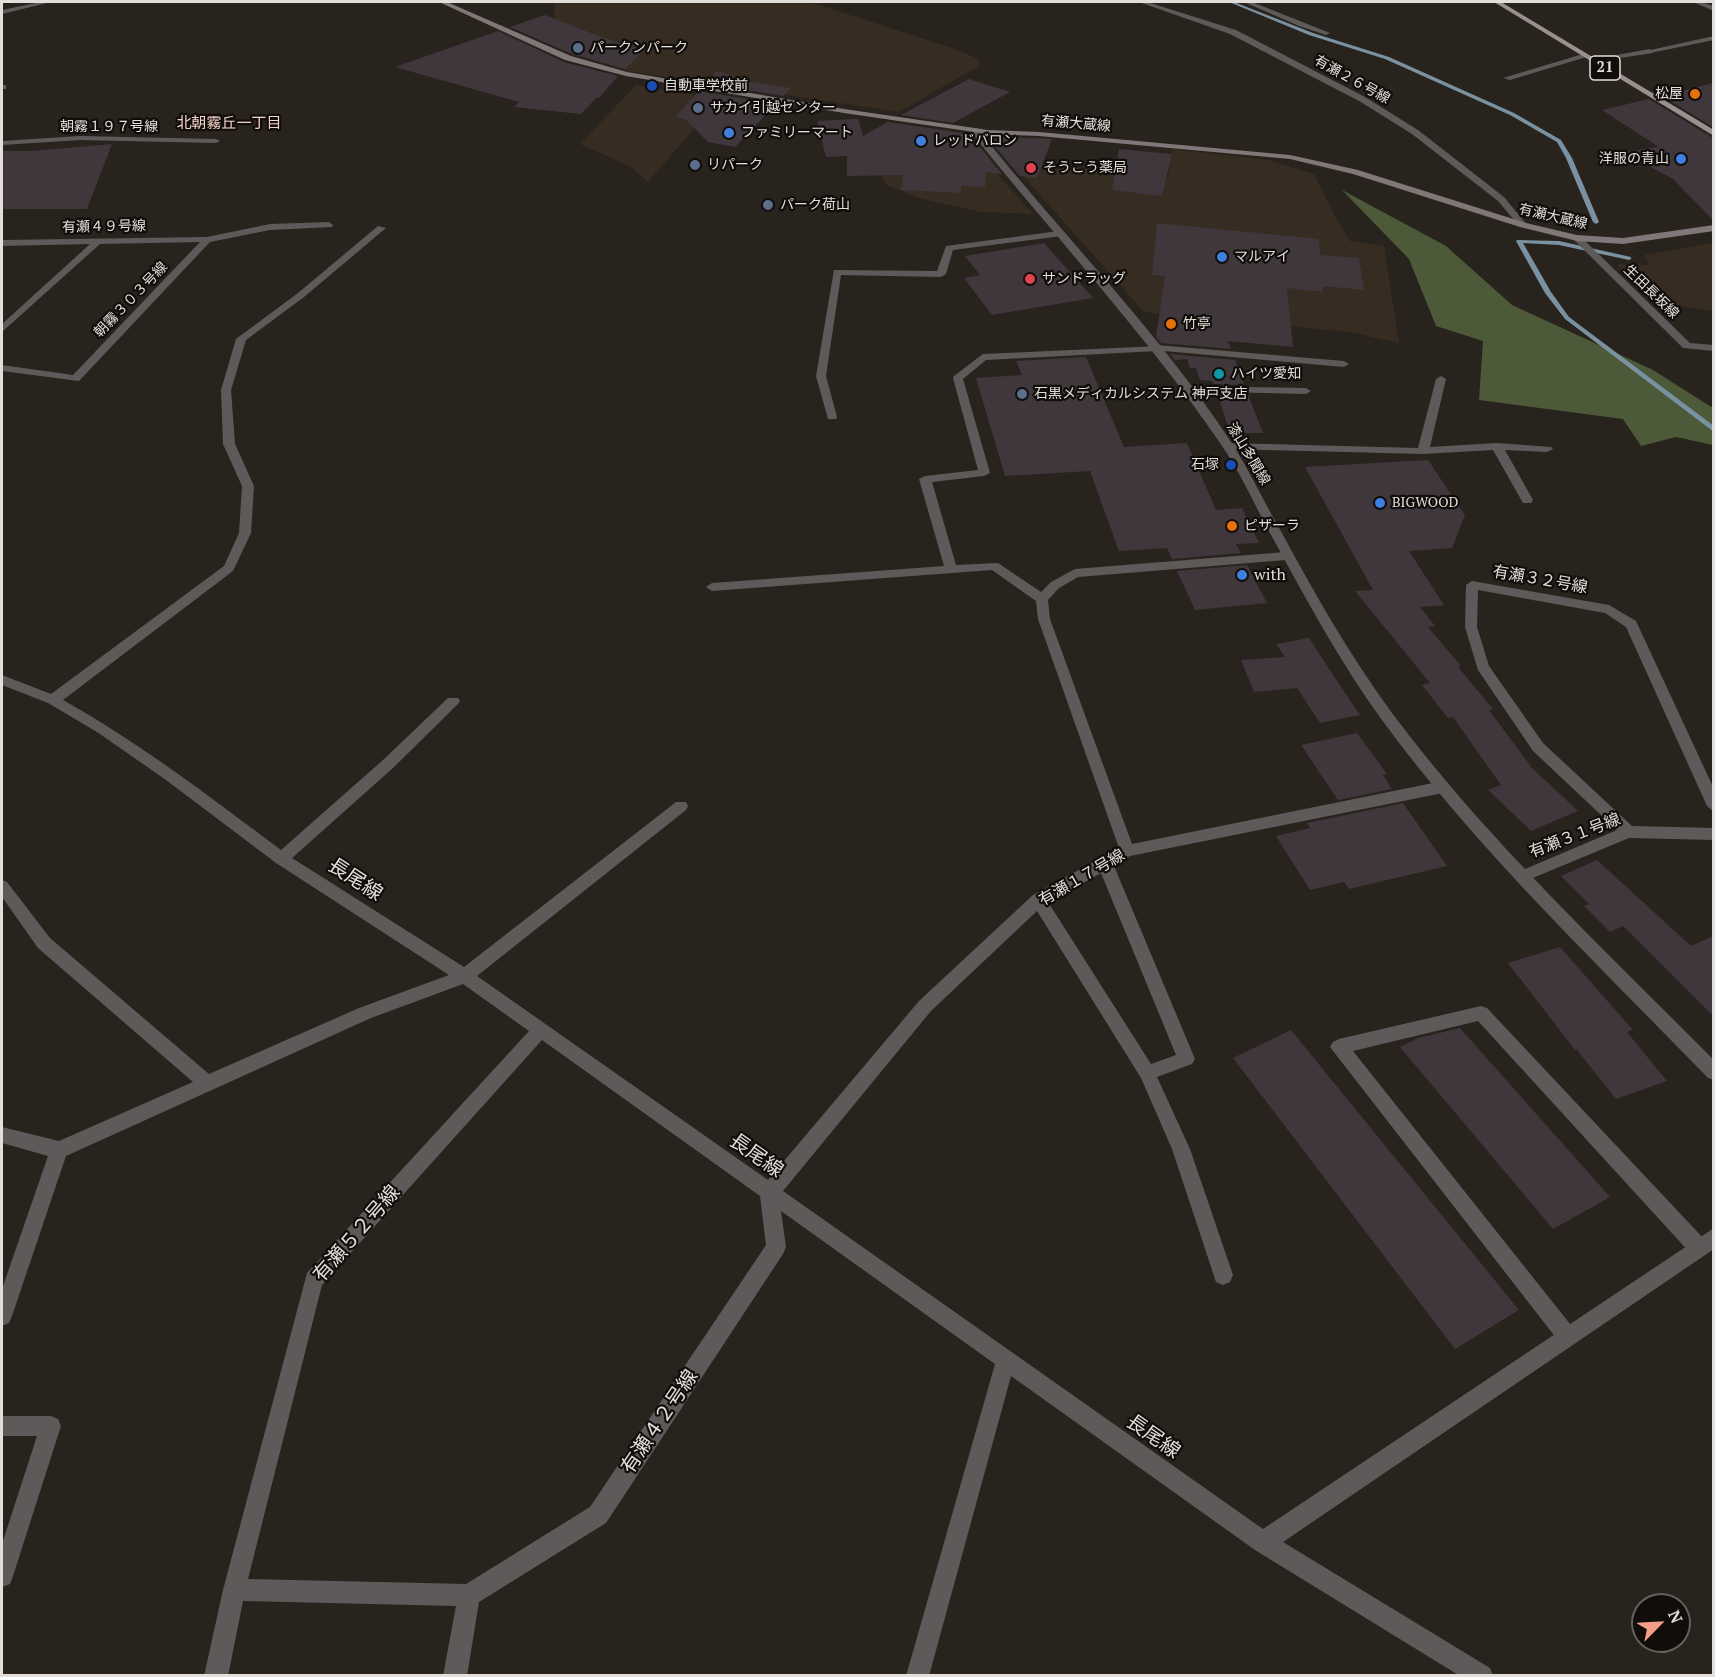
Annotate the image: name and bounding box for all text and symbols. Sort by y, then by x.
place label: パークンパーク [590,40,688,56]
marker: パークンパーク [571,41,585,55]
street label: 有瀬２６号線 [1311,52,1393,108]
road number: 21 [1590,56,1620,80]
place label: 自動車学校前 [664,78,748,94]
marker: 自動車学校前 [645,79,659,93]
place label: 松屋 [1655,86,1683,102]
marker: 松屋 [1688,87,1702,101]
place label: サカイ引越センター [710,100,836,116]
marker: サカイ引越センター [691,101,705,115]
street label: 有瀬大蔵線 [1040,113,1112,135]
district label: 北朝霧丘一丁目 [177,115,281,133]
street label: 朝霧１９７号線 [60,119,158,135]
place label: ファミリーマート [741,125,853,141]
marker: ファミリーマート [722,126,736,140]
place label: レッドバロン [933,133,1017,149]
marker: レッドバロン [914,134,928,148]
place label: 洋服の青山 [1599,151,1669,167]
marker: 洋服の青山 [1674,152,1688,166]
place label: リパーク [707,157,763,173]
marker: リパーク [688,158,702,172]
place label: そうこう薬局 [1043,160,1127,176]
marker: そうこう薬局 [1024,161,1038,175]
place label: パーク荷山 [780,197,850,213]
marker: パーク荷山 [761,198,775,212]
street label: 有瀬大蔵線 [1517,201,1589,233]
street label: 有瀬４９号線 [62,218,146,236]
place label: マルアイ [1234,249,1290,265]
marker: マルアイ [1215,250,1229,264]
street label: 朝霧３０３号線 [91,259,171,341]
street label: 生田長坂線 [1620,262,1682,322]
place label: サンドラッグ [1042,271,1126,287]
marker: サンドラッグ [1023,272,1037,286]
place label: 竹亭 [1183,316,1211,332]
marker: 竹亭 [1164,317,1178,331]
place label: ハイツ愛知 [1231,366,1301,382]
marker: ハイツ愛知 [1212,367,1226,381]
place label: 石黒メディカルシステム 神戸支店 [1034,386,1247,402]
marker: 石黒メディカルシステム 神戸支店 [1015,387,1029,401]
street label: 漆山多聞線 [1223,420,1273,488]
place label: 石塚 [1191,457,1219,473]
marker: 石塚 [1224,458,1238,472]
place label: BIGWOOD [1392,495,1458,511]
marker: BIGWOOD [1373,496,1387,510]
place label: ピザーラ [1244,518,1300,534]
marker: ピザーラ [1225,519,1239,533]
street label: 有瀬３２号線 [1491,562,1589,598]
place label: with [1254,565,1286,585]
marker: with [1235,568,1249,582]
street label: 有瀬３１号線 [1527,810,1623,862]
street label: 有瀬１７号線 [1036,846,1128,910]
street label: 長尾線 [323,854,387,906]
street label: 長尾線 [725,1129,787,1183]
street label: 有瀬５２号線 [309,1181,405,1287]
street label: 有瀬４２号線 [617,1366,703,1478]
street label: 長尾線 [1122,1410,1184,1464]
north arrow [1631,1593,1691,1653]
text: N [1663,1606,1688,1627]

